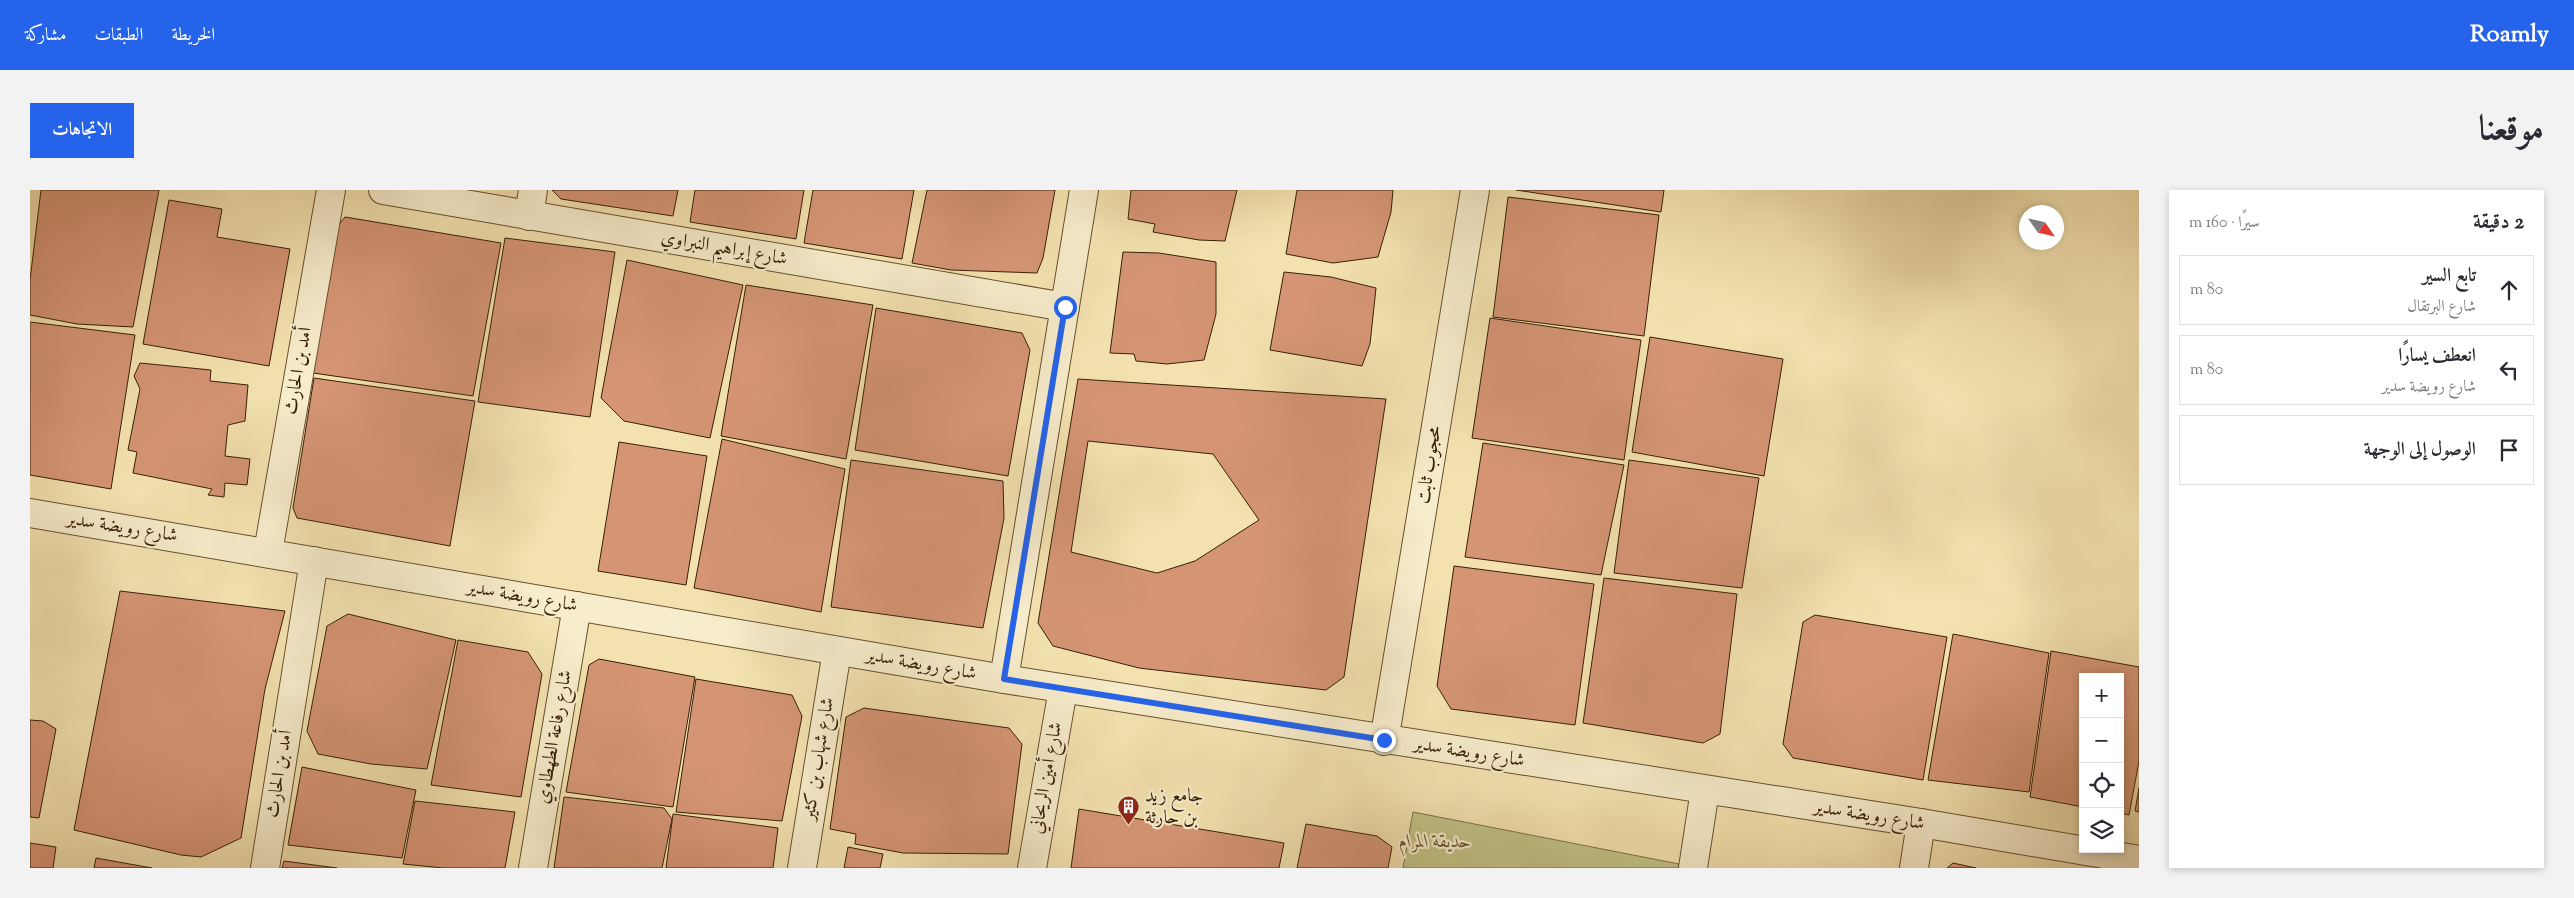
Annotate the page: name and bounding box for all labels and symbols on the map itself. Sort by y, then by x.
north arrow [2019,205,2064,250]
street label: شارع إبراهيم النبراوي [658,225,789,277]
route start [1054,296,1077,319]
street label: أمد بن الحارث [277,324,320,417]
street label: محجوب ثابت [1411,424,1450,506]
street label: شارع رويضة سدير [63,506,179,550]
street label: شارع رويضة سدير [463,574,579,620]
street label: شارع رويضة سدير [862,642,978,688]
street label: شارع رفاعة الطهطاوي [530,668,580,806]
street label: شارع شهاب بن كثير [796,696,842,824]
street label: شارع أمين الريحاني [1023,720,1070,836]
street label: أمد بن الحارث [259,727,300,820]
route end [1373,729,1396,752]
street label: شارع رويضة سدير [1410,731,1526,775]
place label: جامع زيد بن حارثة [1145,783,1203,832]
street label: شارع رويضة سدير [1810,794,1926,838]
building icon: جامع زيد بن حارثة [1117,795,1141,826]
park label: حديقة المرام [1399,829,1471,857]

